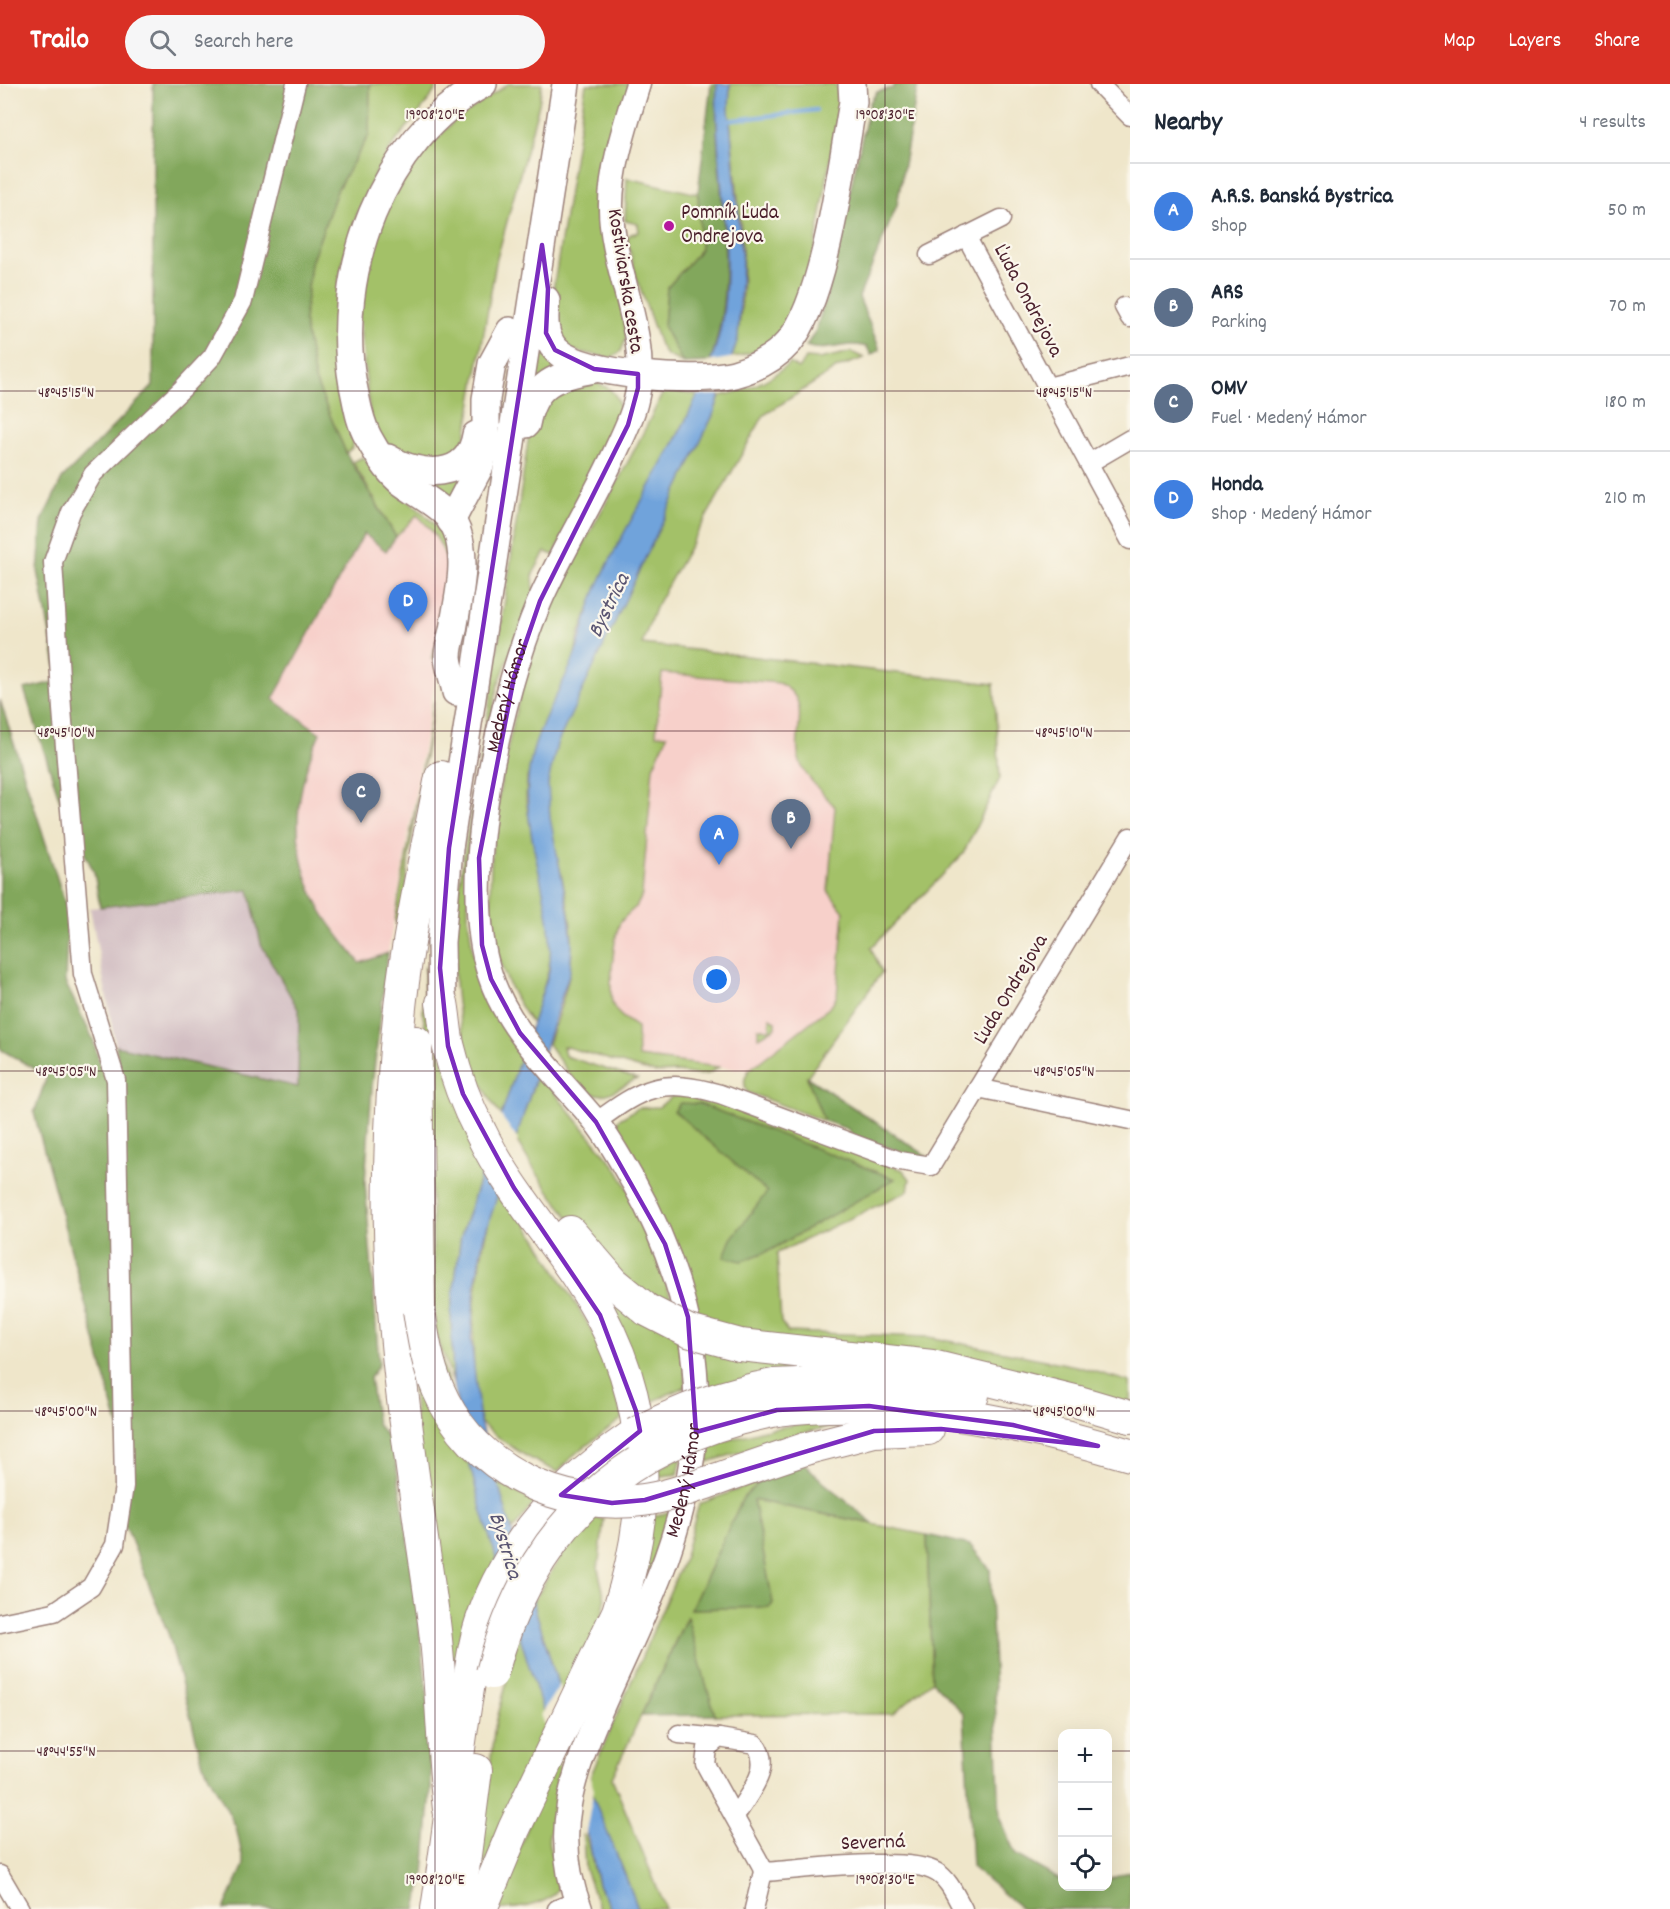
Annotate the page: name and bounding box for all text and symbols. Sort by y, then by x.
search box [125,15,545,69]
text: Trailo [30,22,89,62]
icon: search [146,26,179,59]
text: Search here [194,27,293,58]
text: Map [1444,27,1475,57]
text: Layers [1508,27,1561,57]
text: Share [1594,27,1640,57]
text: 19°08'20"E [406,105,465,127]
text: 19°08'30"E [855,105,915,127]
text: Nearby [1154,105,1222,142]
text: 4 results [1579,109,1646,137]
text: A.R.S. Banská Bystrica [1211,182,1393,213]
text: A [1168,197,1179,225]
text: 50 m [1608,197,1646,225]
place label: Pomník Ľuda Ondrejova [681,199,780,253]
street label: Kostiviarska cesta [598,207,650,357]
text: Shop [1211,213,1247,241]
marker: Pomník Ľuda Ondrejova [662,219,676,233]
street label: Ľuda Ondrejova [985,239,1070,364]
text: ARS [1211,278,1243,309]
text: B [1169,293,1178,321]
text: 70 m [1609,293,1646,321]
text: Parking [1211,309,1267,337]
text: OMV [1211,374,1247,405]
text: 48°45'15"N [38,383,94,405]
text: 48°45'15"N [1036,383,1092,405]
text: C [1169,389,1178,417]
text: 180 m [1604,389,1646,417]
text: Fuel · Medený Hámor [1211,405,1367,433]
text: Honda [1211,470,1263,501]
text: D [1168,485,1179,513]
text: 210 m [1604,485,1646,513]
text: Shop · Medený Hámor [1211,501,1372,529]
water label: Bystrica [581,567,640,643]
pin: D [388,582,428,632]
street label: Medený Hámor [480,635,539,756]
text: 48°45'10"N [37,723,95,745]
text: 48°45'10"N [1035,723,1093,745]
pin: C [342,774,380,823]
pin: B [772,800,810,849]
pin: A [700,816,738,865]
street label: Ľuda Ondrejova [967,928,1057,1051]
your location [702,965,731,994]
text: 48°45'05"N [35,1062,97,1084]
text: 48°45'05"N [1033,1062,1095,1084]
text: 48°45'00"N [35,1402,97,1424]
text: 48°45'00"N [1033,1402,1095,1424]
street label: Medený Hámor [659,1422,711,1542]
water label: Bystrica [479,1509,529,1585]
map controls [1058,1729,1112,1891]
button: + [1058,1729,1112,1783]
text: 48°44'55"N [36,1742,96,1764]
button: − [1058,1783,1112,1837]
street label: Severná [840,1828,906,1860]
button: locate [1058,1837,1112,1891]
text: 19°08'20"E [406,1870,465,1892]
text: 19°08'30"E [855,1870,915,1892]

